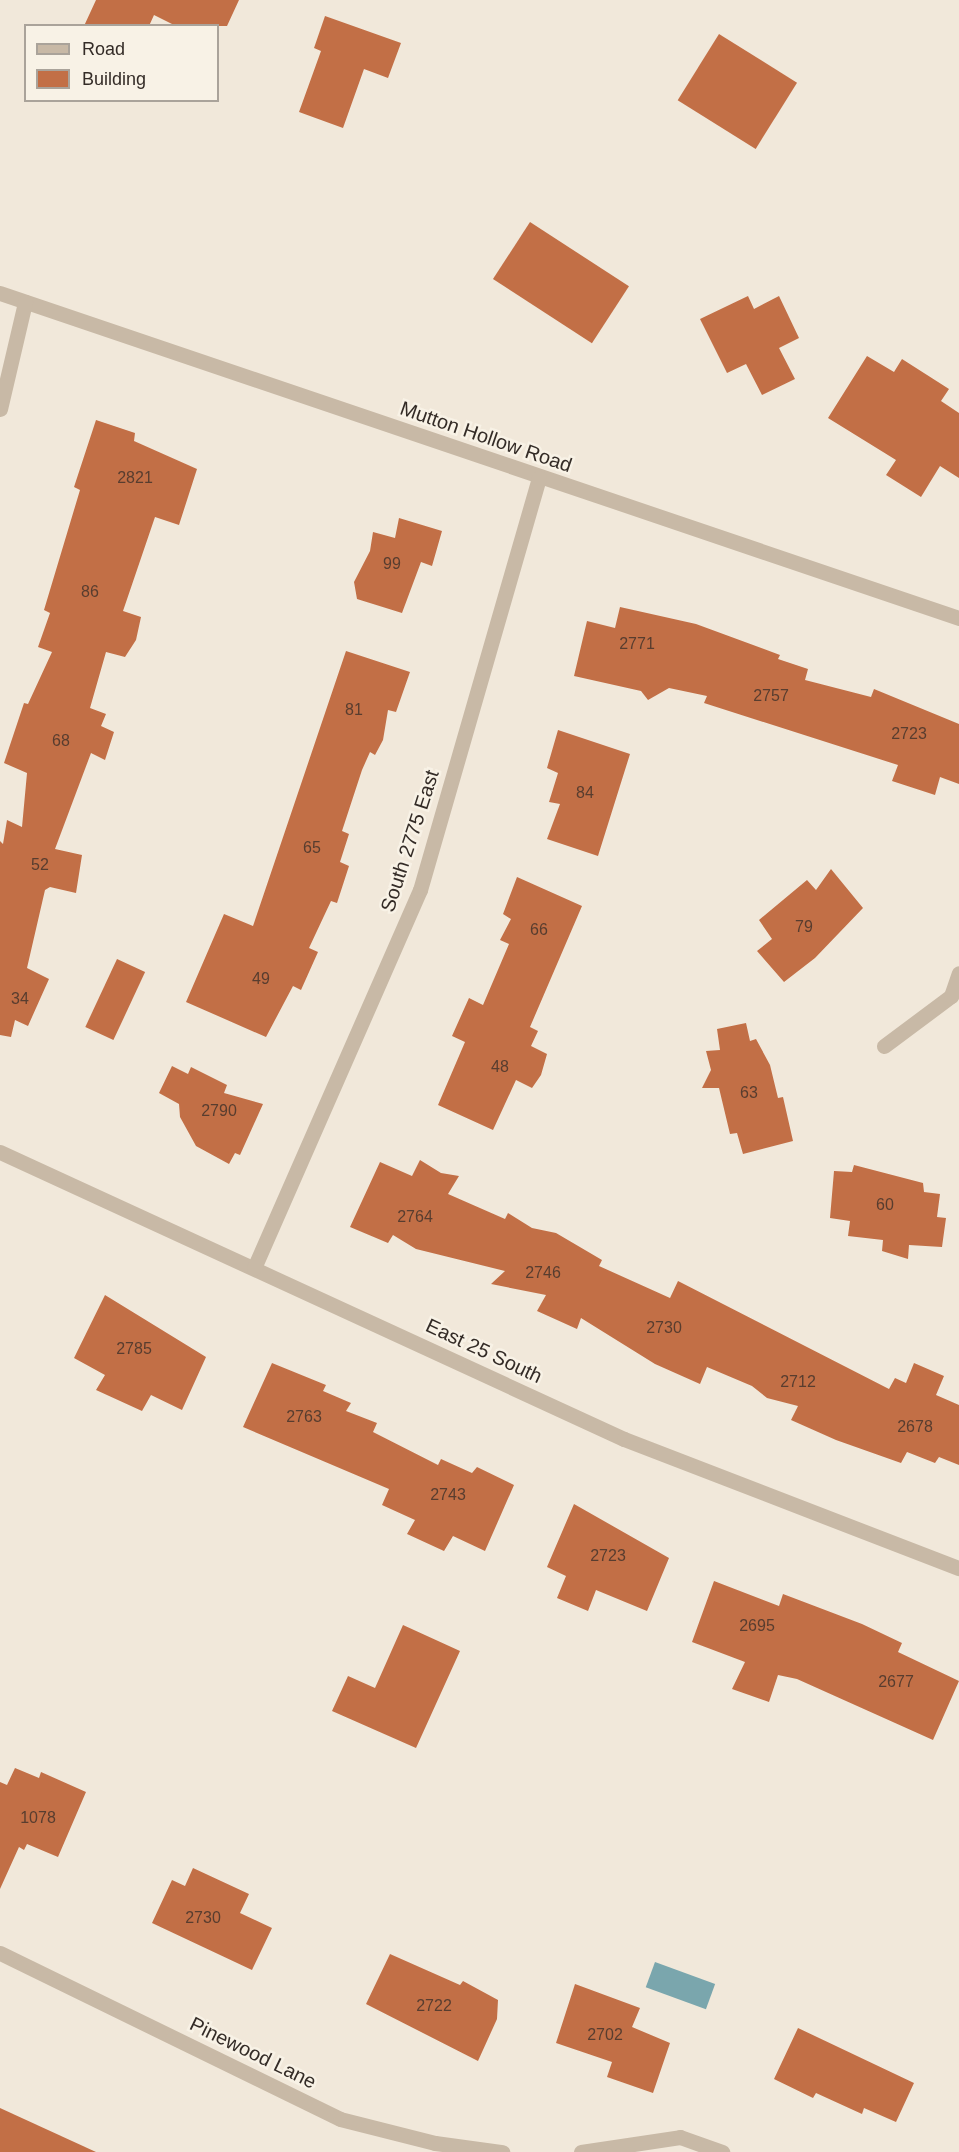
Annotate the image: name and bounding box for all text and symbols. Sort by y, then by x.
legend [24,24,219,102]
text: Road [82,39,125,59]
text: Building [82,69,146,89]
street label: Mutton Hollow Road [397,396,575,478]
house number: 2821 [117,468,153,488]
house number: 99 [383,554,401,574]
house number: 86 [81,582,99,602]
house number: 2771 [619,634,655,654]
house number: 2757 [753,686,789,706]
house number: 81 [345,700,363,720]
house number: 2723 [891,724,927,744]
house number: 68 [52,731,70,751]
street label: South 2775 East [376,767,444,915]
house number: 84 [576,783,594,803]
house number: 65 [303,838,321,858]
house number: 52 [31,855,49,875]
house number: 79 [795,917,813,937]
house number: 66 [530,920,548,940]
house number: 49 [252,969,270,989]
house number: 34 [11,989,29,1009]
house number: 48 [491,1057,509,1077]
house number: 63 [740,1083,758,1103]
house number: 2790 [201,1101,237,1121]
house number: 60 [876,1195,894,1215]
house number: 2764 [397,1207,433,1227]
house number: 2746 [525,1263,561,1283]
street label: East 25 South [422,1314,546,1388]
house number: 2730 [646,1318,682,1338]
house number: 2785 [116,1339,152,1359]
house number: 2712 [780,1372,816,1392]
house number: 2763 [286,1407,322,1427]
house number: 2678 [897,1417,933,1437]
house number: 2743 [430,1485,466,1505]
house number: 2723 [590,1546,626,1566]
house number: 2695 [739,1616,775,1636]
house number: 2677 [878,1672,914,1692]
house number: 1078 [20,1808,56,1828]
house number: 2730 [185,1908,221,1928]
house number: 2722 [416,1996,452,2016]
street label: Pinewood Lane [186,2012,320,2094]
house number: 2702 [587,2025,623,2045]

